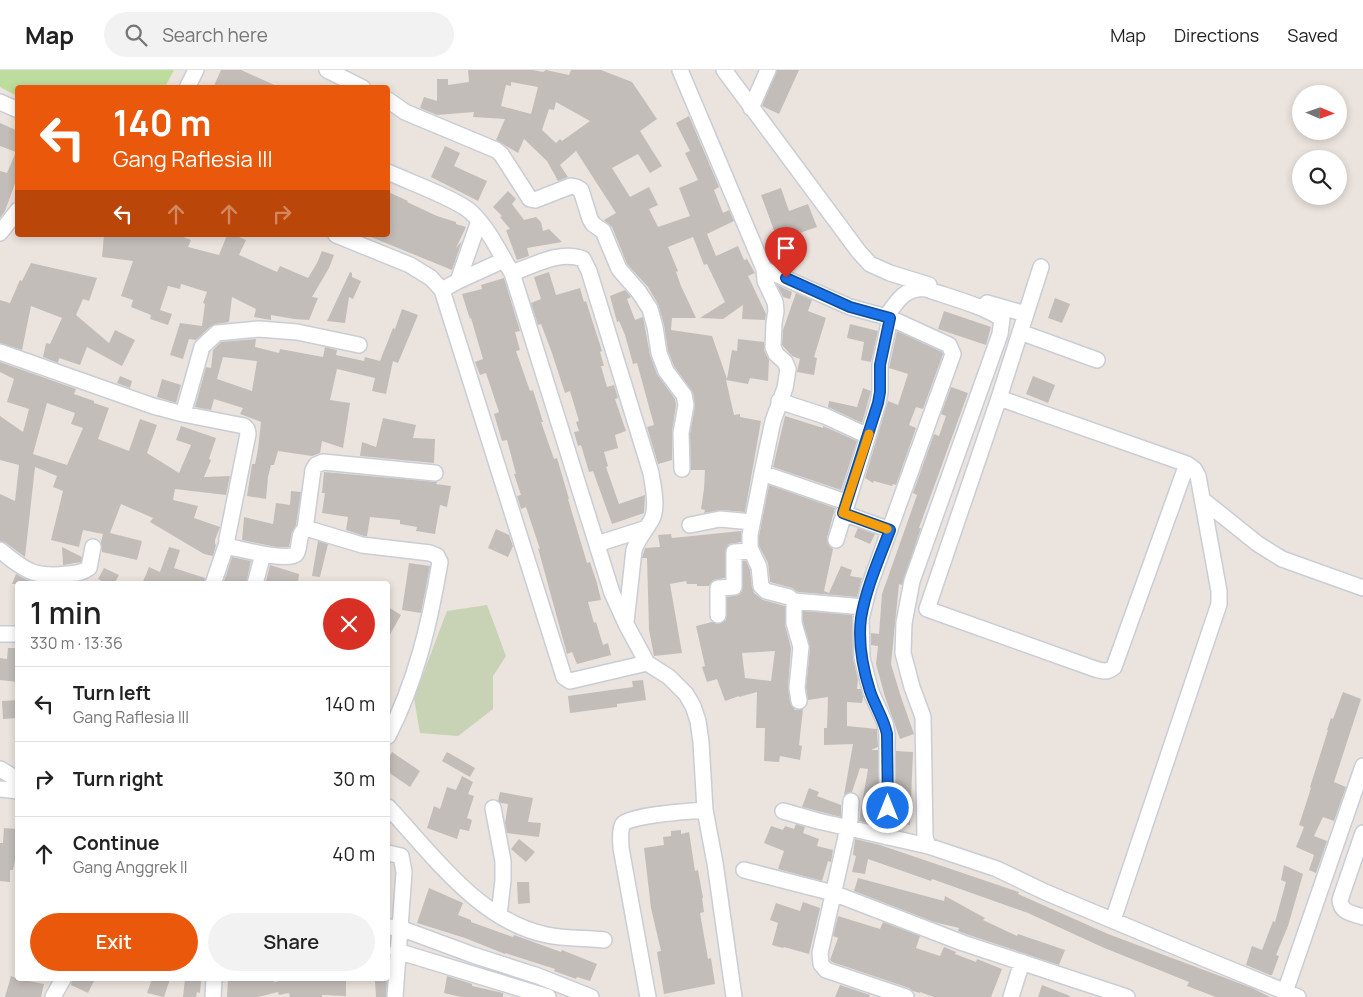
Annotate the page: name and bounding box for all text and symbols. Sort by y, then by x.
search box [104,12,454,57]
text: Map [25,18,74,51]
icon: search [122,21,150,49]
text: Search here [162,22,268,48]
text: Map [1110,23,1146,47]
text: Directions [1174,23,1259,47]
text: Saved [1287,23,1338,47]
north arrow [1292,85,1348,140]
map controls [1292,85,1347,205]
text: 140 m [113,99,211,147]
icon: left [30,105,95,170]
text: Gang Raflesia III [113,144,273,174]
button: search [1292,150,1347,205]
icon: left [109,200,137,228]
icon: ahead [162,200,190,228]
icon: ahead [215,200,243,228]
icon: right [268,200,296,228]
pin [765,227,807,278]
icon: arrive [772,234,800,262]
text: 1 min [30,592,102,633]
button: close [323,598,375,650]
text: 330 m · 13:36 [30,632,123,654]
text: Turn left [73,680,151,706]
icon: left [30,690,58,718]
text: 140 m [325,691,375,717]
text: Gang Raflesia III [73,706,189,728]
icon: right [30,765,58,793]
text: Turn right [73,766,163,792]
text: 30 m [333,766,375,792]
position arrow [861,781,913,833]
text: Continue [73,830,159,856]
icon: ahead [30,840,58,868]
text: 40 m [332,841,375,867]
text: Gang Anggrek II [73,856,188,878]
button: Exit [30,913,198,971]
button: Share [208,913,375,971]

